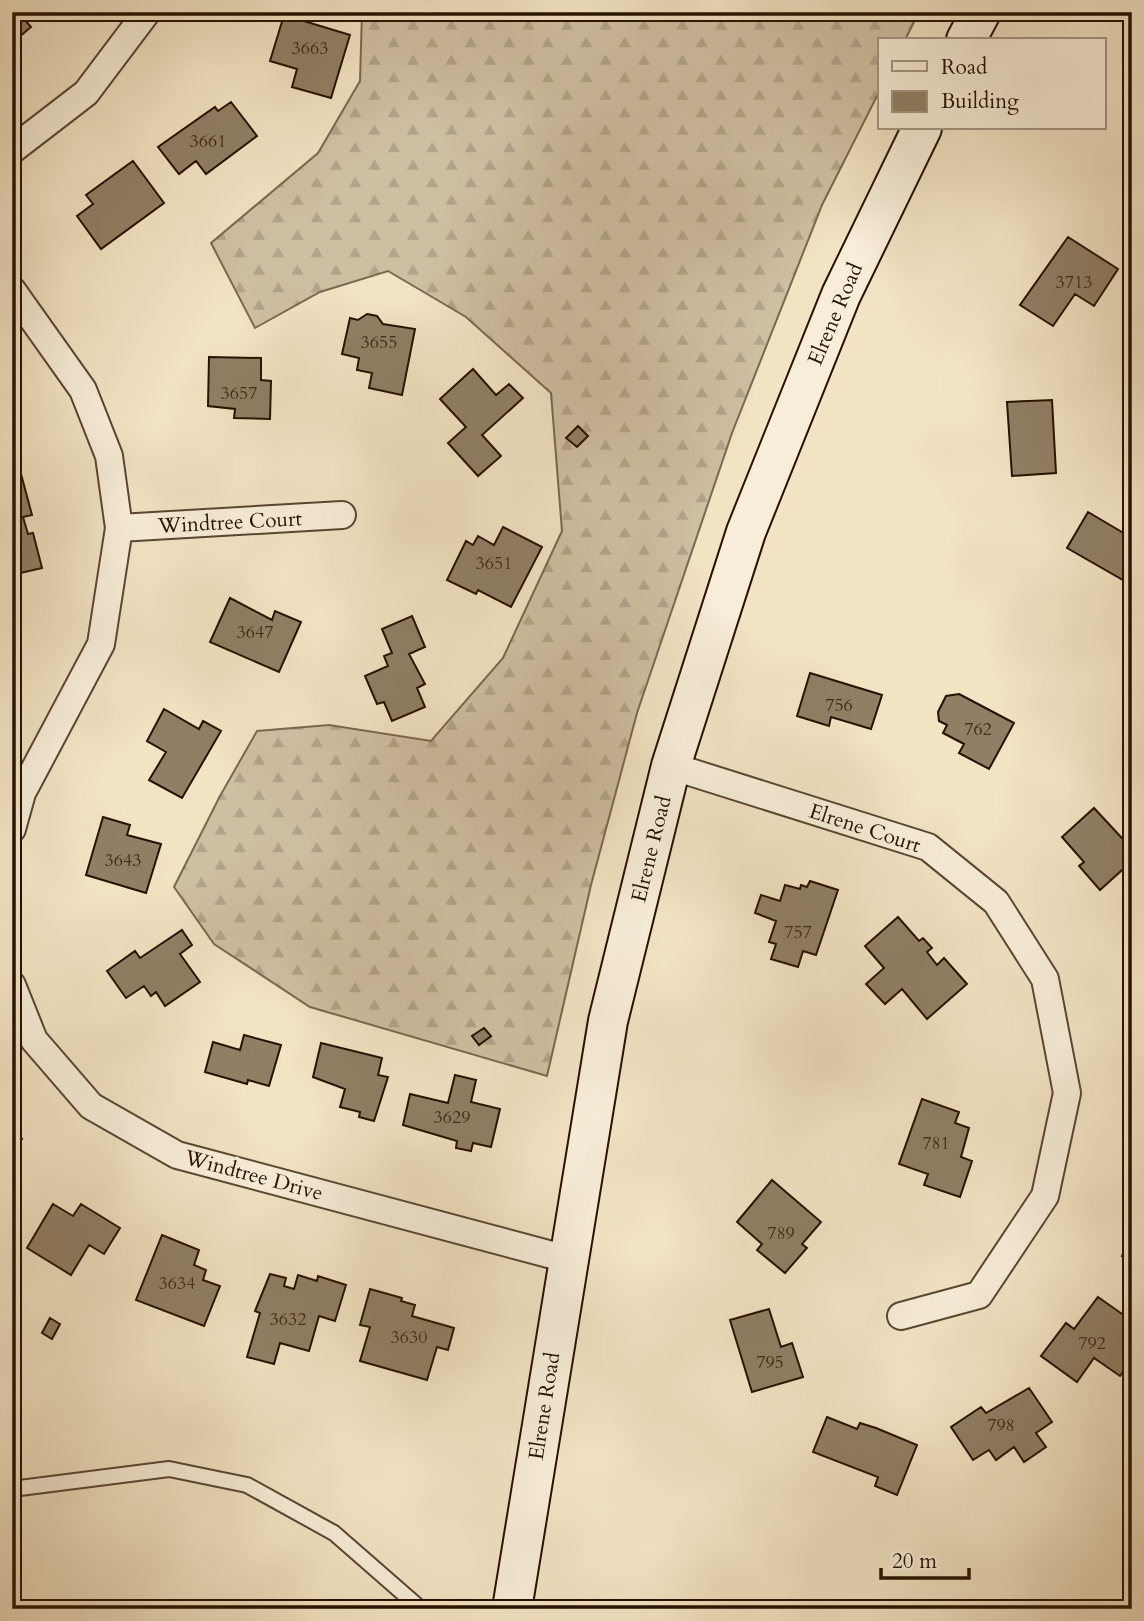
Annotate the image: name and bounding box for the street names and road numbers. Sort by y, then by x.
street label: Elrene Road [801,258,870,370]
street label: Windtree Court [156,504,303,541]
street label: Elrene Road [624,793,679,905]
street label: Elrene Court [805,797,925,860]
street label: Windtree Drive [181,1143,326,1208]
street label: Elrene Road [522,1350,567,1462]

